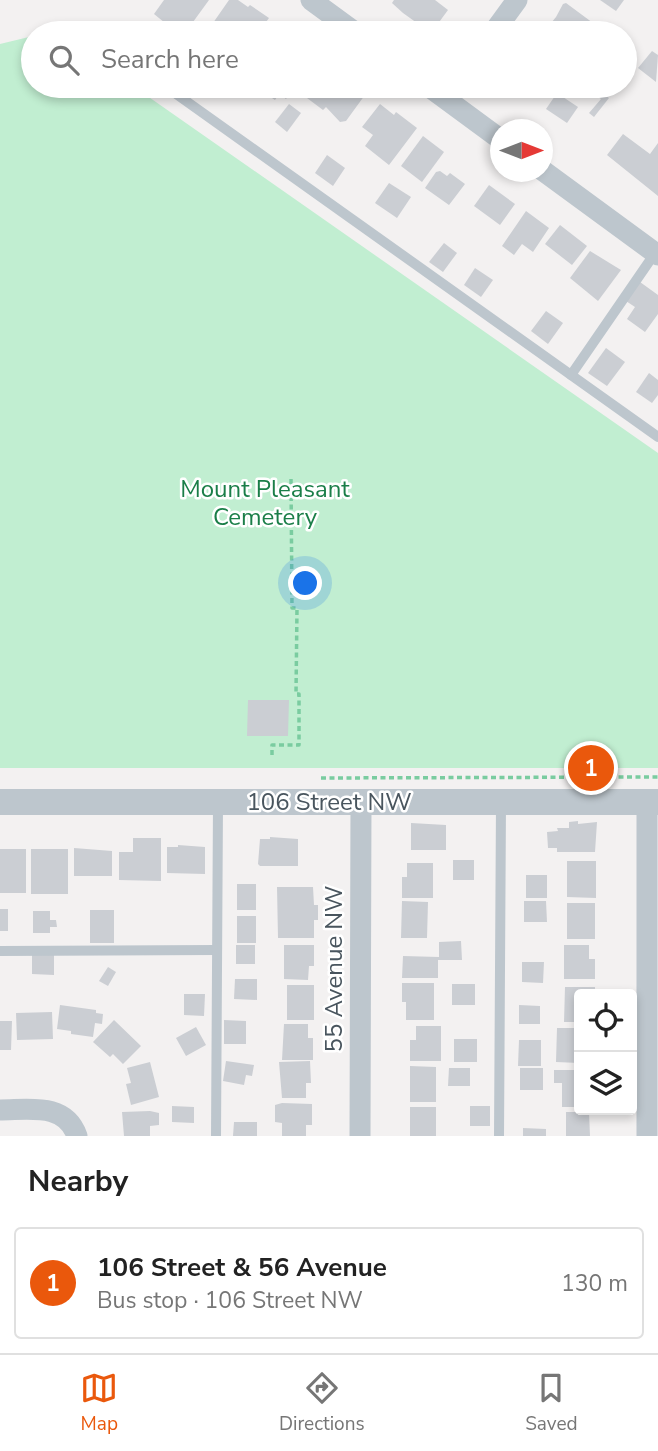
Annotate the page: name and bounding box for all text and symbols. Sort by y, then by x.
search box [21,21,637,98]
icon: search [45,41,83,79]
text: Search here [101,42,239,77]
north arrow [490,119,553,182]
park label: Mount Pleasant Cemetery [180,473,350,533]
your location [288,566,322,600]
pin: 1 [568,742,614,794]
street label: 106 Street NW [246,786,412,818]
street label: 55 Avenue NW [318,886,350,1053]
map controls [574,989,637,1115]
button: locate [574,989,637,1052]
button: layers [574,1052,637,1115]
text: Nearby [28,1161,128,1202]
text: 106 Street & 56 Avenue [97,1250,387,1285]
text: 1 [46,1268,60,1299]
text: 130 m [561,1268,628,1299]
text: Bus stop · 106 Street NW [97,1285,363,1316]
tab: Map [80,1369,118,1437]
tab: Directions [279,1369,365,1437]
tab: Saved [525,1369,578,1437]

